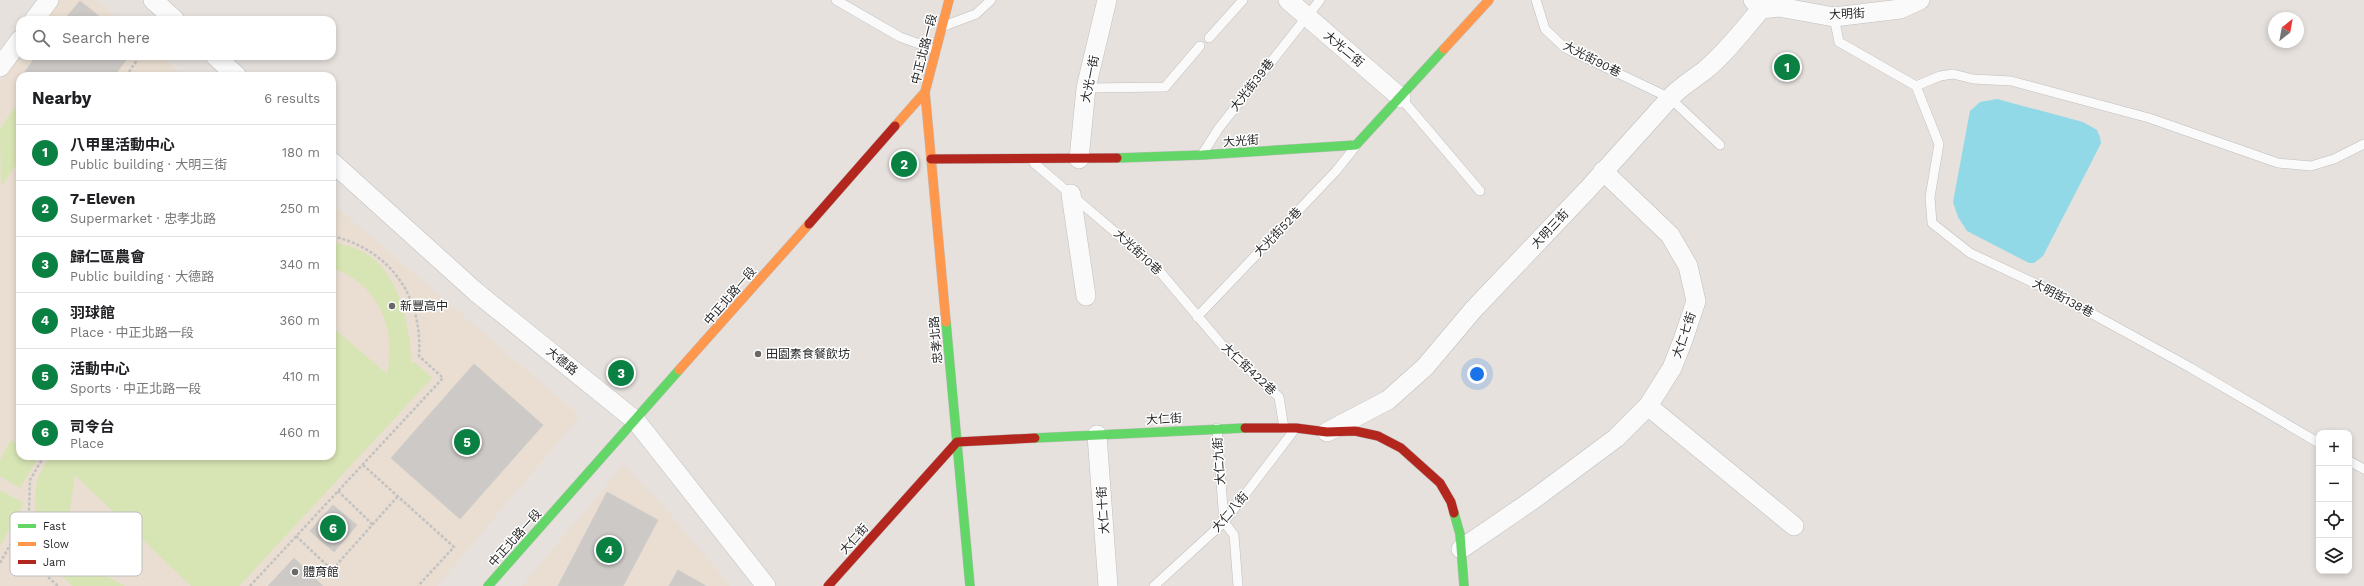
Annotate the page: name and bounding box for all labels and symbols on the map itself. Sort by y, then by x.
street label: 大明街 [1829,6,1865,22]
street label: 中正北路一段 [908,12,940,86]
north arrow [2268,12,2304,48]
street label: 大光二街 [1321,28,1367,70]
street label: 大光街90巷 [1561,38,1623,80]
pin: 1 [1774,52,1800,82]
street label: 大光一街 [1079,54,1101,104]
street label: 大光街39巷 [1227,56,1277,114]
street label: 大光街 [1223,133,1259,149]
pin: 2 [891,149,917,179]
street label: 大光街52巷 [1251,205,1305,259]
street label: 大明三街 [1529,207,1571,251]
street label: 大光街10巷 [1111,226,1165,278]
street label: 中正北路一段 [701,264,759,328]
street label: 大明街138巷 [2030,276,2096,320]
place label: 新豐高中 [400,299,448,313]
marker: 新豐高中 [387,301,397,311]
street label: 大仁七街 [1670,310,1698,360]
street label: 忠孝北路 [927,315,945,365]
street label: 大仁街422巷 [1219,340,1279,398]
street label: 大德路 [544,344,580,378]
place label: 田園素食餐飲坊 [766,347,850,361]
marker: 田園素食餐飲坊 [753,349,763,359]
pin: 3 [608,358,634,388]
your location [1467,364,1487,384]
street label: 大仁街 [1146,411,1182,427]
pin: 5 [454,427,480,457]
street label: 大仁九街 [1210,437,1228,485]
street label: 大仁十街 [1094,486,1112,534]
street label: 大仁八街 [1209,489,1251,535]
street label: 中正北路一段 [486,507,544,569]
legend [10,512,142,576]
pin: 6 [320,513,346,543]
text: Fast [43,520,66,533]
street label: 大仁街 [837,521,871,557]
pin: 4 [596,535,622,565]
text: Slow [43,538,69,551]
text: Jam [43,556,66,569]
place label: 體育館 [303,565,339,579]
marker: 體育館 [290,567,300,577]

